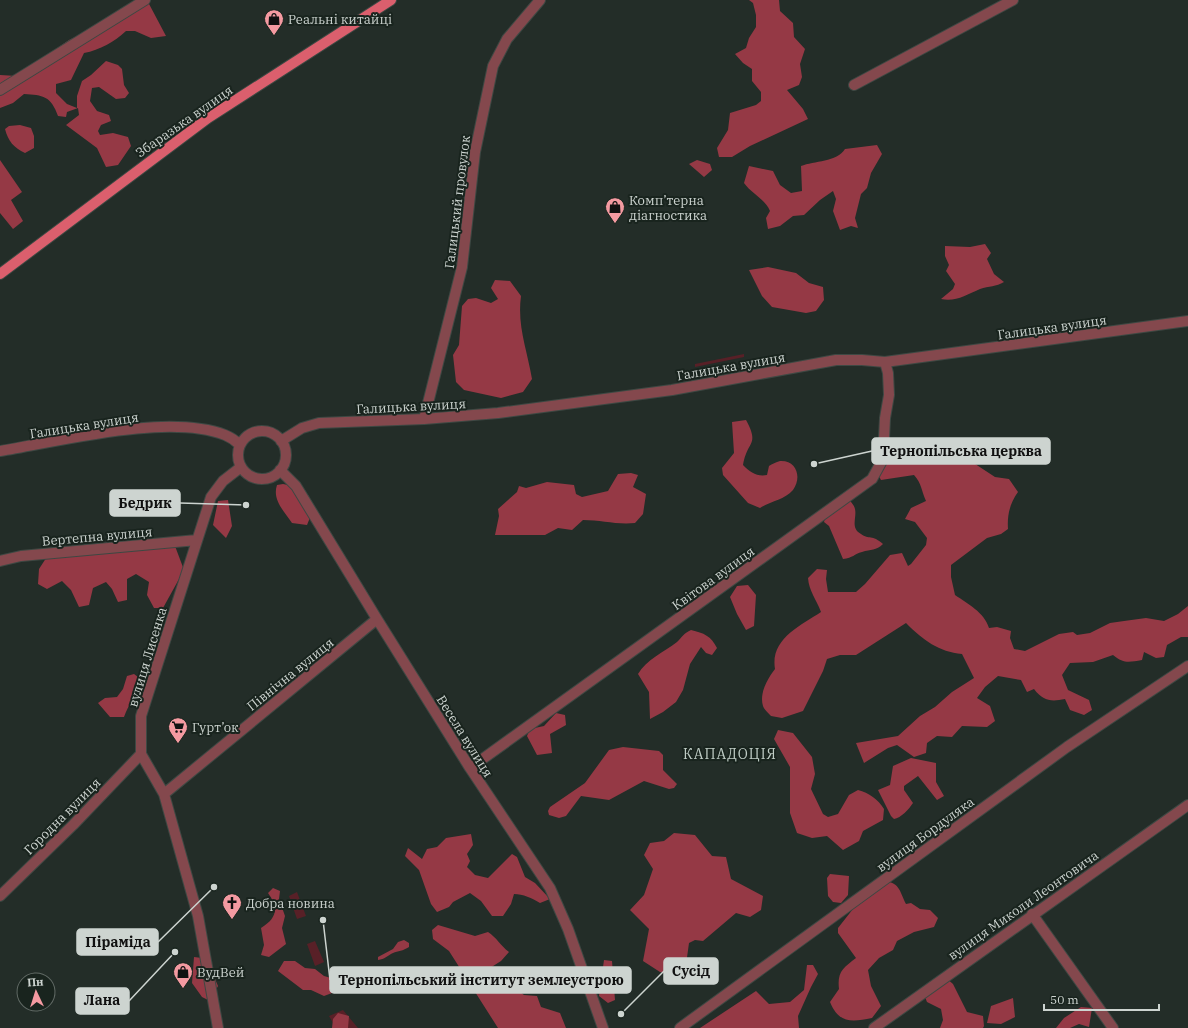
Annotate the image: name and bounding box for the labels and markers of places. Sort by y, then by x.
shop icon: Реальні китайці [263,8,285,36]
place label: Реальні китайці [288,11,392,28]
place label: Комп’терна діагностика [629,192,707,224]
shop icon: Комп’терна діагностика [604,196,626,224]
callout: Тернопільська церква [872,438,1050,464]
callout: Бедрик [110,490,180,516]
supermarket icon: Гурт’ок [167,716,189,744]
place label: Гурт’ок [192,719,239,736]
church icon: Добра новина [221,892,243,920]
place label: Добра новина [246,895,335,912]
callout: Піраміда [77,929,158,955]
callout: Сусід [664,958,718,984]
shop icon: ВудВей [172,961,194,989]
place label: ВудВей [197,964,244,981]
callout: Тернопільський інститут землеустрою [330,967,631,993]
callout: Лана [76,988,129,1014]

